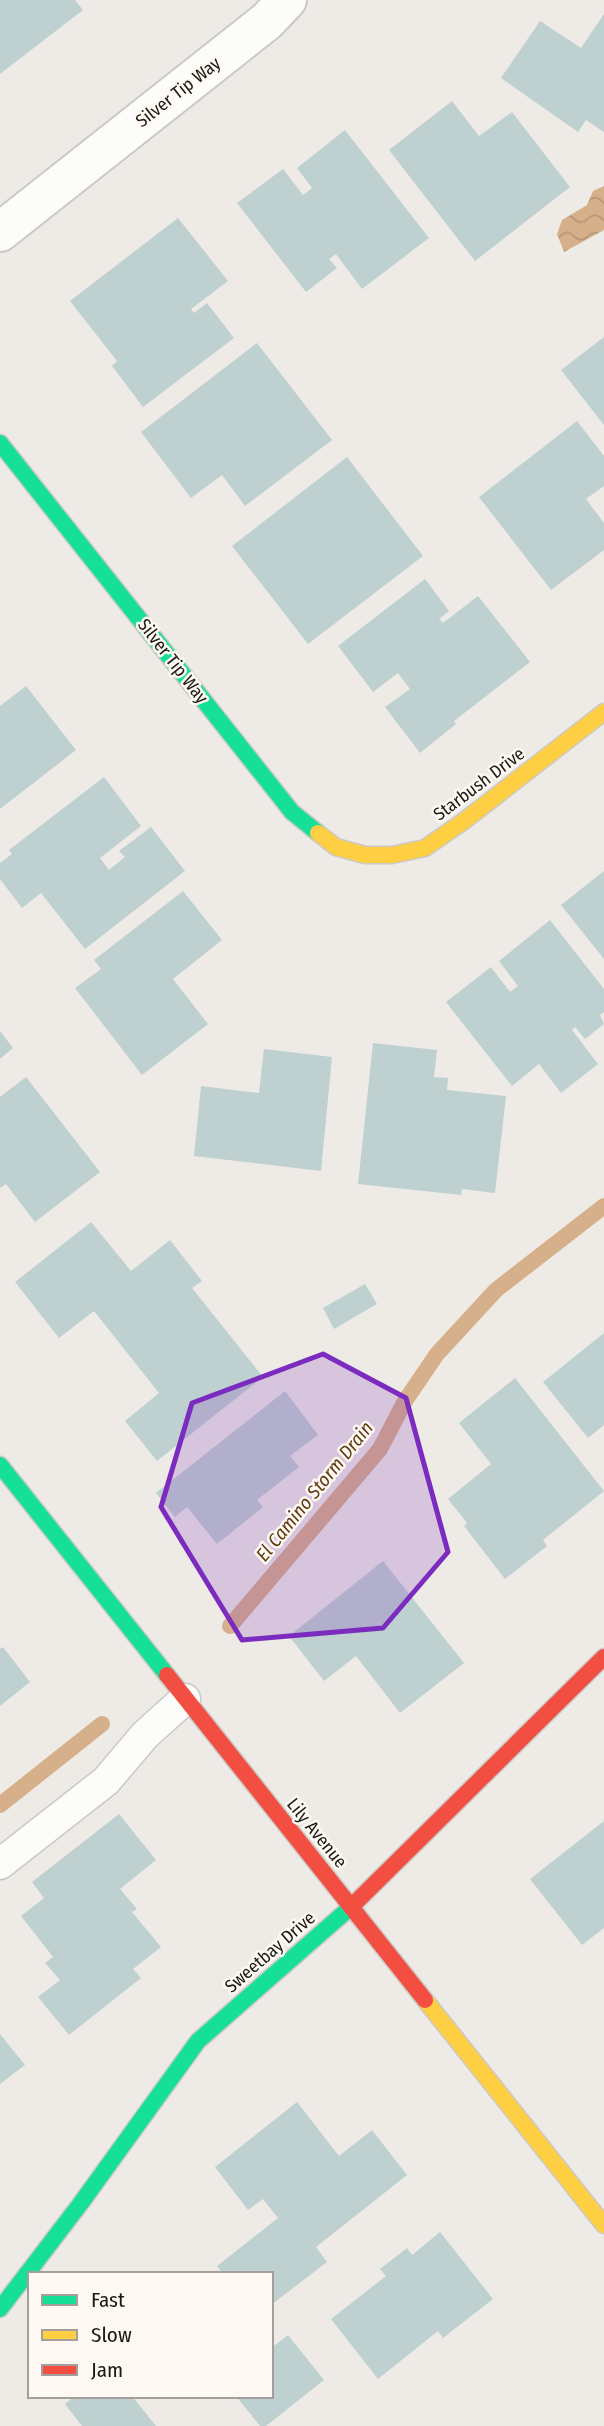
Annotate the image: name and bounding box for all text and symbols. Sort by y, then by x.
street label: Silver Tip Way [131,52,225,132]
street label: Silver Tip Way [133,614,213,708]
street label: Starbush Drive [429,743,529,825]
water label: El Camino Storm Drain [251,1417,378,1566]
street label: Lily Avenue [282,1794,352,1872]
street label: Sweetbay Drive [220,1907,320,1997]
legend [28,2272,273,2398]
text: Fast [91,2287,125,2313]
text: Slow [91,2322,132,2348]
text: Jam [91,2357,123,2383]

